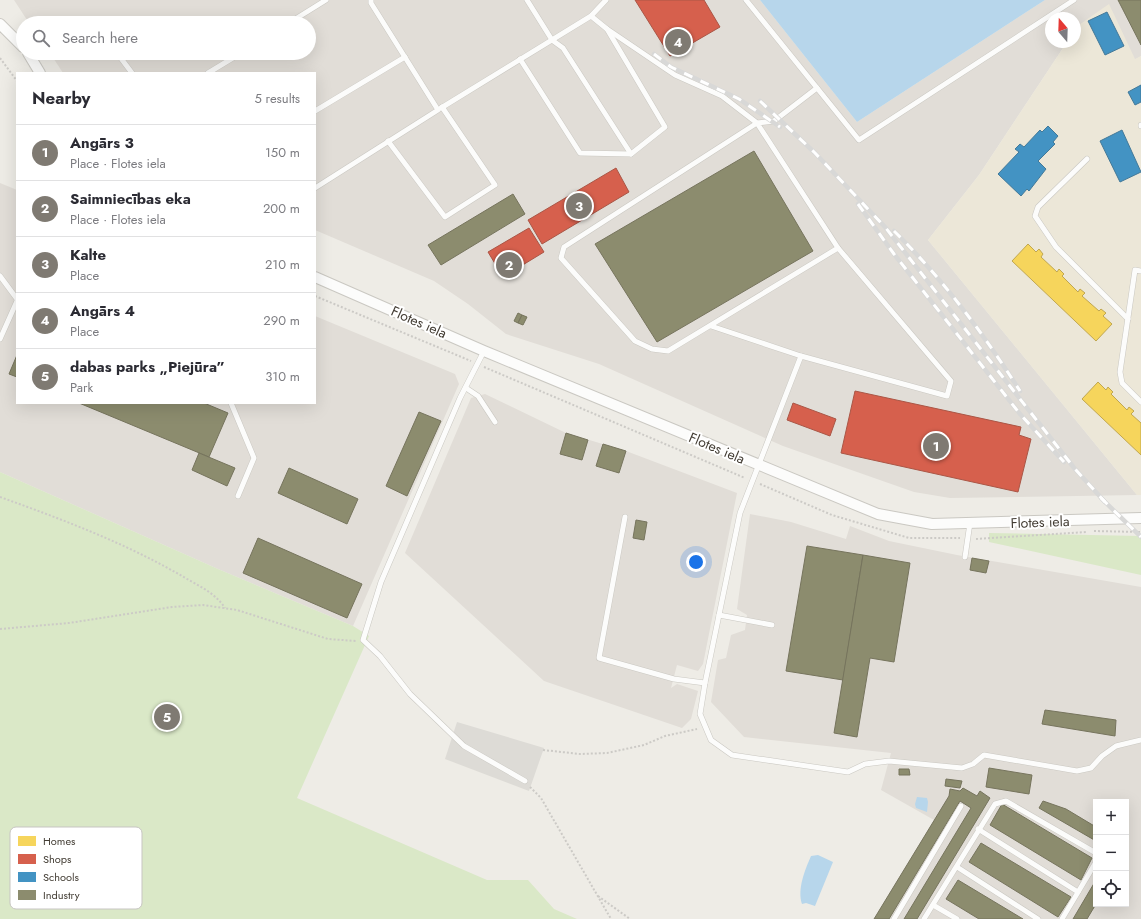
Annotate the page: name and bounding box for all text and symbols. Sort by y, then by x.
north arrow [1045,12,1081,48]
search box [16,16,316,60]
icon: search [30,27,52,49]
text: Search here [62,27,138,49]
pin: 4 [665,27,691,57]
text: Nearby [32,86,90,110]
text: 5 results [254,89,300,108]
text: Angārs 3 [70,132,134,154]
text: 1 [42,143,48,162]
text: 150 m [265,143,300,162]
text: Place · Flotes iela [70,154,166,173]
text: Saimniecības eka [70,188,191,210]
pin: 3 [566,191,592,221]
text: 2 [41,199,49,218]
text: 200 m [263,199,300,218]
text: Place · Flotes iela [70,210,166,229]
text: Kalte [70,244,106,266]
pin: 2 [496,250,522,280]
text: 3 [41,255,49,274]
text: 210 m [265,255,300,274]
text: Place [70,266,99,285]
text: Angārs 4 [70,300,135,322]
street label: Flotes iela [388,301,450,343]
text: 4 [40,311,50,330]
text: 290 m [263,311,300,330]
text: Place [70,322,99,341]
text: dabas parks „Piejūra” [70,356,225,378]
text: 5 [41,367,49,386]
text: 310 m [265,367,300,386]
text: Park [70,378,93,397]
street label: Flotes iela [686,427,748,469]
pin: 1 [923,431,949,461]
street label: Flotes iela [1010,511,1070,533]
your location [686,552,706,572]
pin: 5 [154,702,180,732]
map controls [1093,799,1129,907]
button: + [1093,799,1129,835]
legend [10,827,142,909]
text: Homes [43,833,76,849]
button: − [1093,835,1129,871]
text: Shops [43,851,72,867]
text: Schools [43,869,80,885]
button: locate [1093,871,1129,907]
text: Industry [43,887,80,903]

